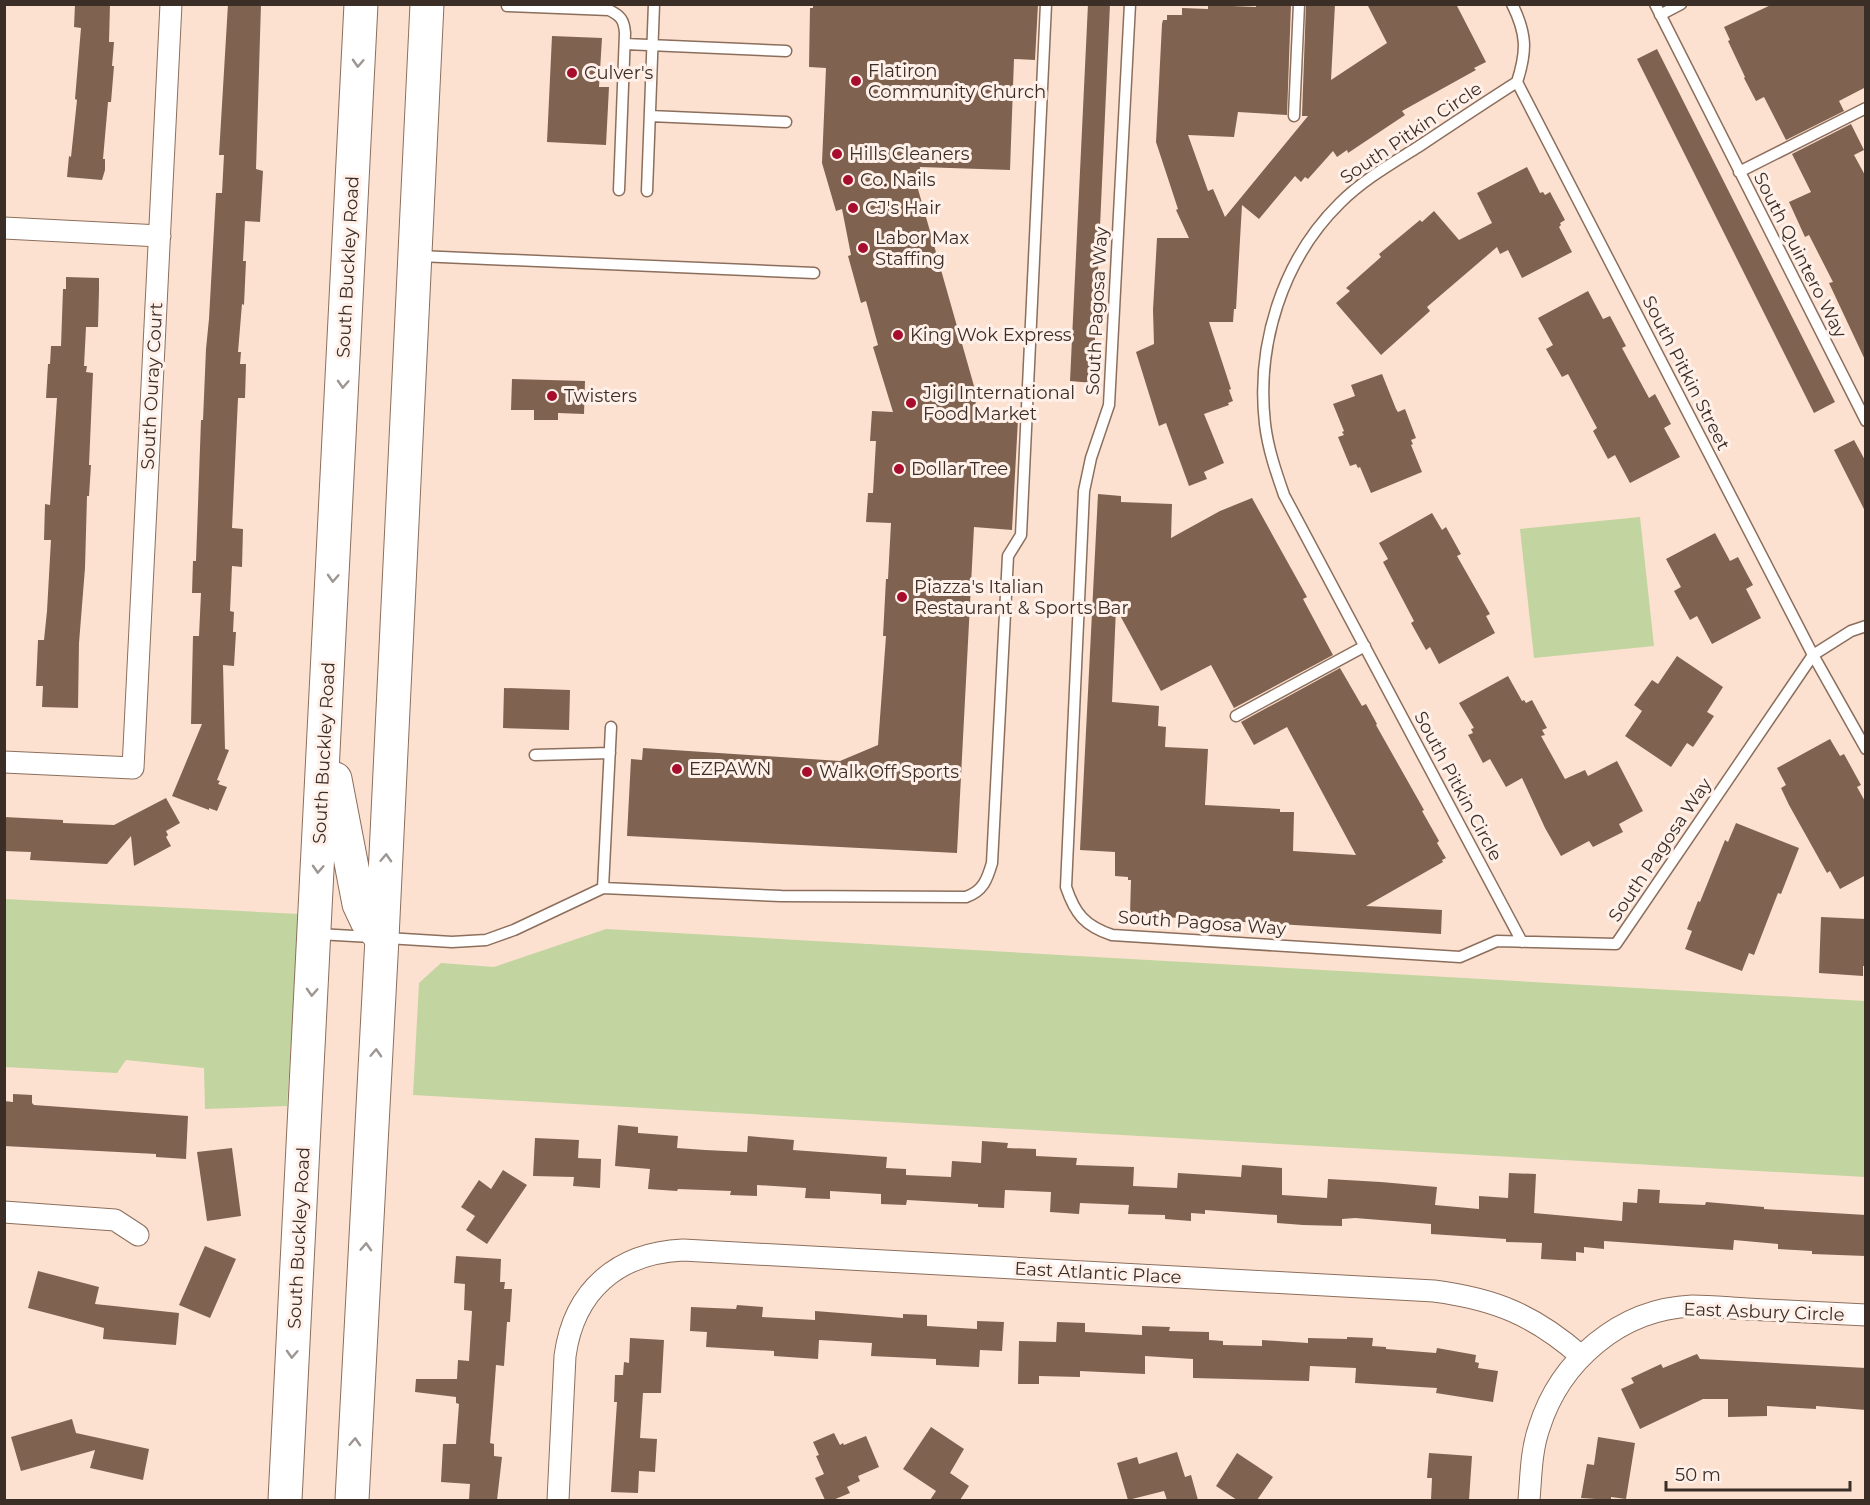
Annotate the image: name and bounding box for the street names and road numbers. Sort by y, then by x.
street label: South Pitkin Circle [1336,77,1486,189]
street label: South Quintero Way [1749,169,1851,342]
street label: South Buckley Road [332,175,364,359]
street label: South Pagosa Way [1082,226,1112,396]
street label: South Pitkin Street [1637,292,1735,454]
street label: South Ouray Court [137,302,167,470]
street label: South Buckley Road [308,661,340,845]
street label: South Pitkin Circle [1409,707,1507,865]
street label: South Pagosa Way [1604,774,1716,926]
street label: South Pagosa Way [1117,906,1287,940]
street label: South Buckley Road [283,1146,315,1330]
street label: East Atlantic Place [1014,1258,1182,1288]
street label: East Asbury Circle [1683,1298,1845,1326]

